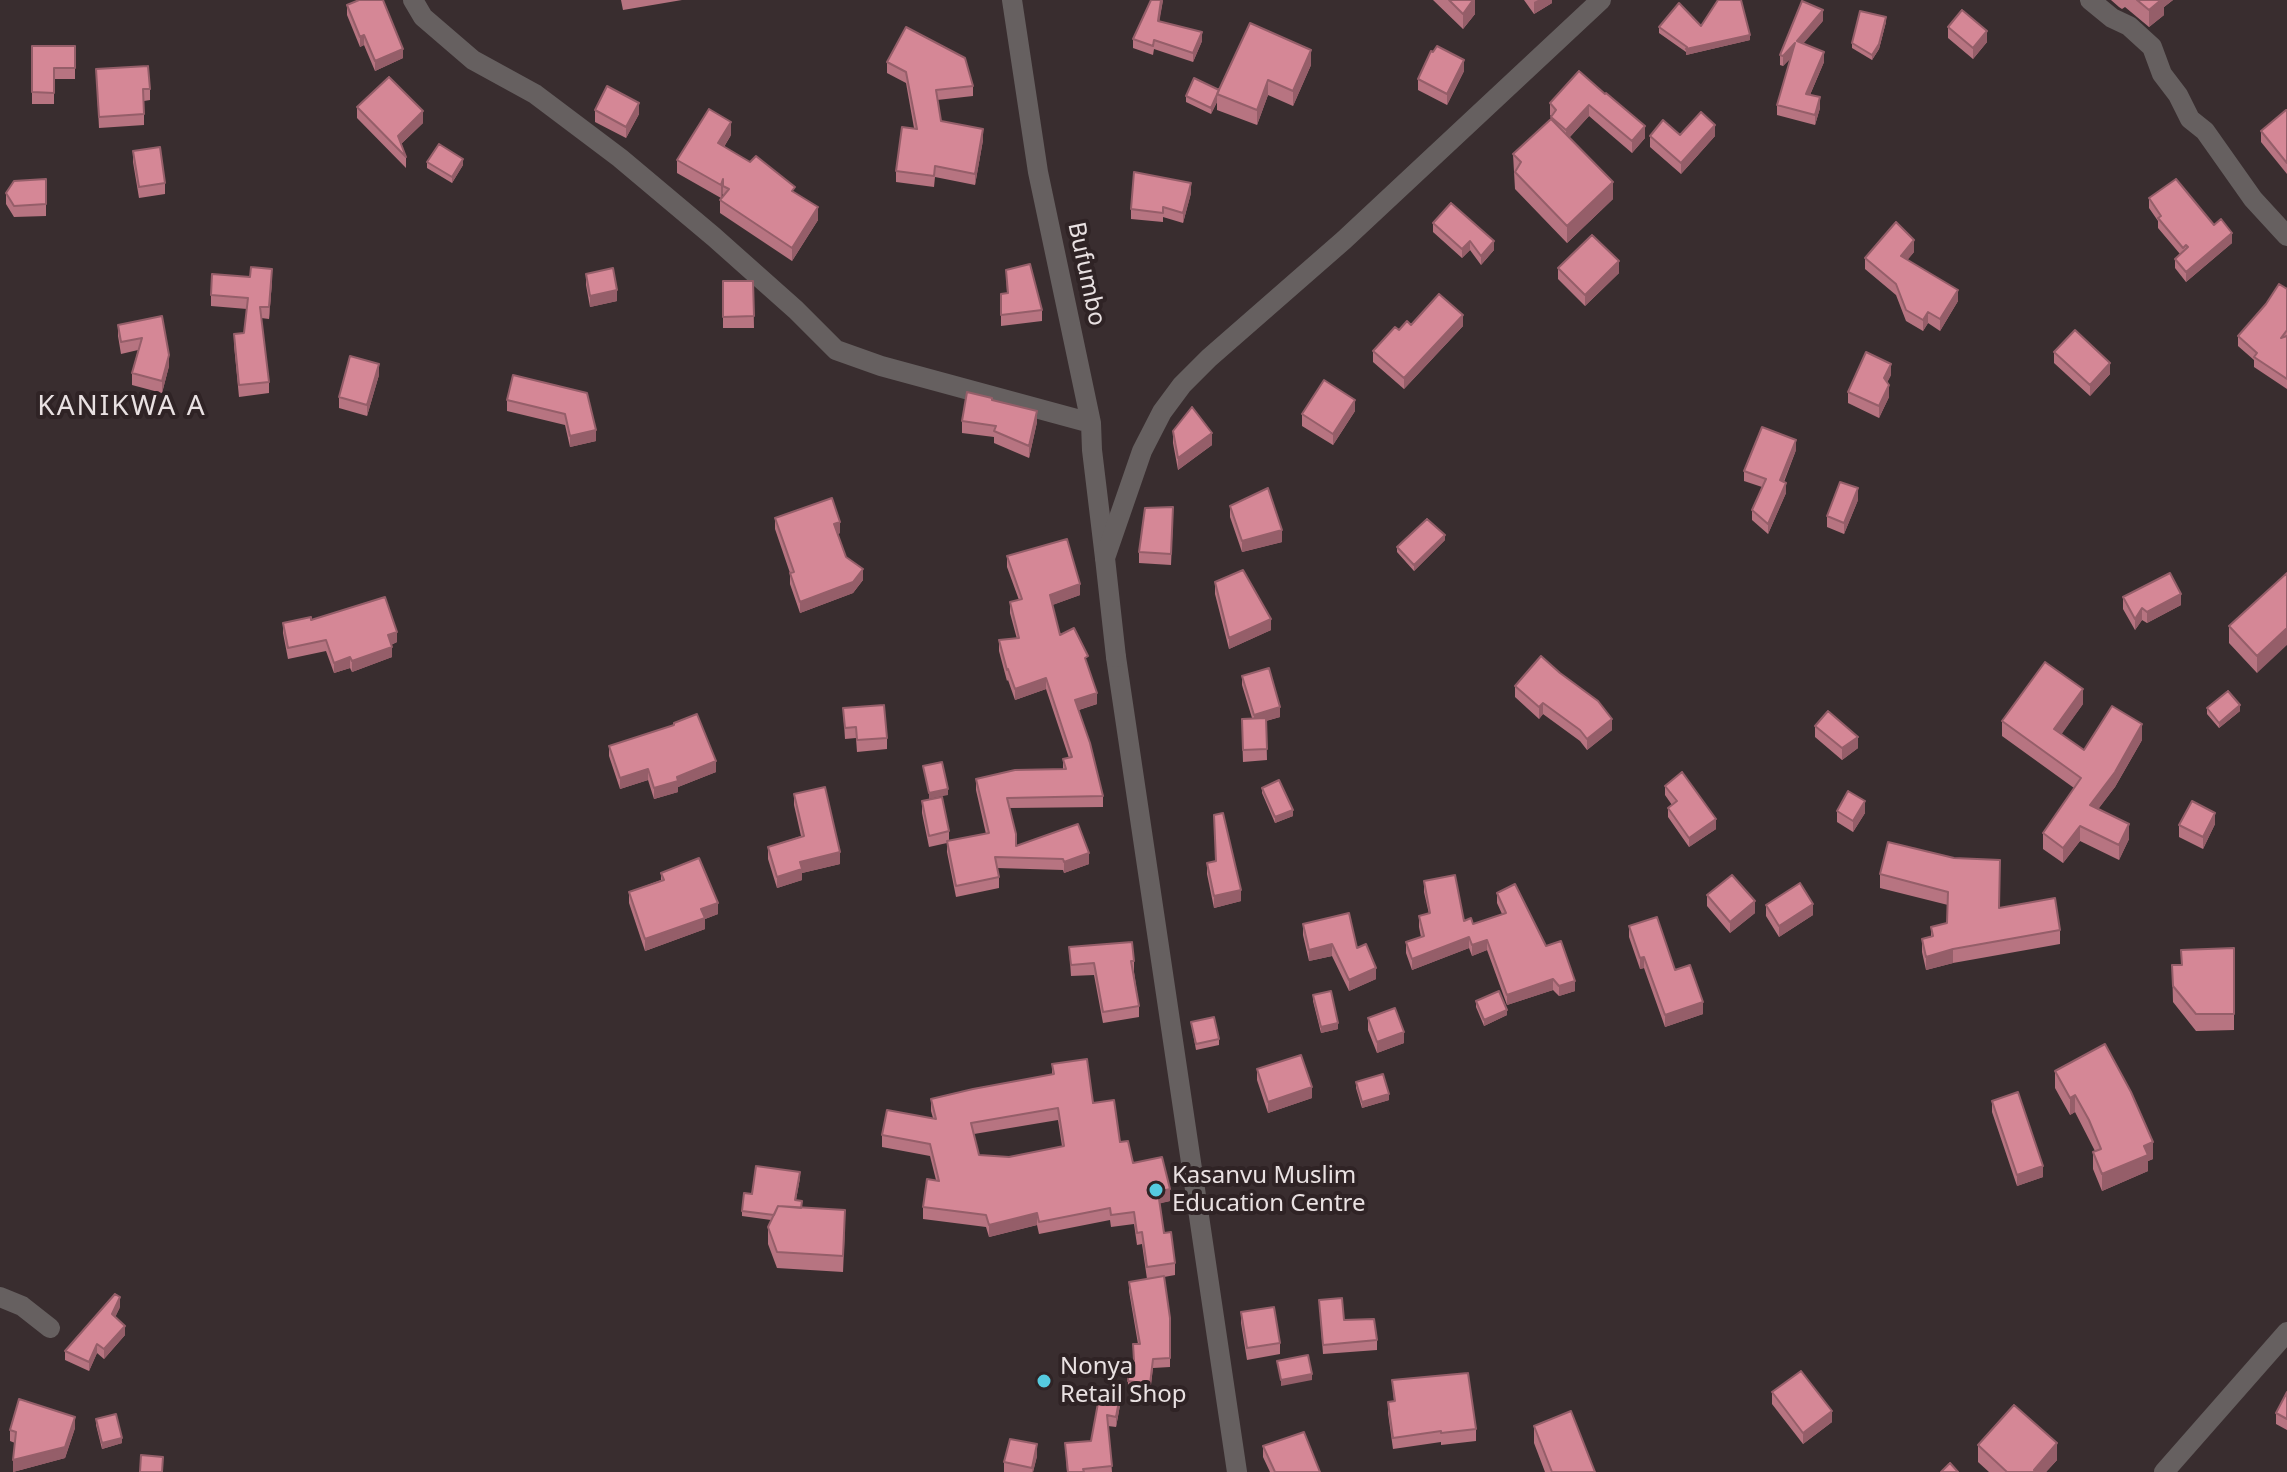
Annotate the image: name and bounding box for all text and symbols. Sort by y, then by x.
street label: Bufumbo [1061,220,1111,328]
district label: KANIKWA A [37,390,207,424]
place label: Kasanvu Muslim Education Centre [1172,1162,1366,1218]
marker: Kasanvu Muslim Education Centre [1147,1181,1165,1199]
place label: Nonya Retail Shop [1060,1353,1187,1409]
marker: Nonya Retail Shop [1035,1372,1053,1390]

